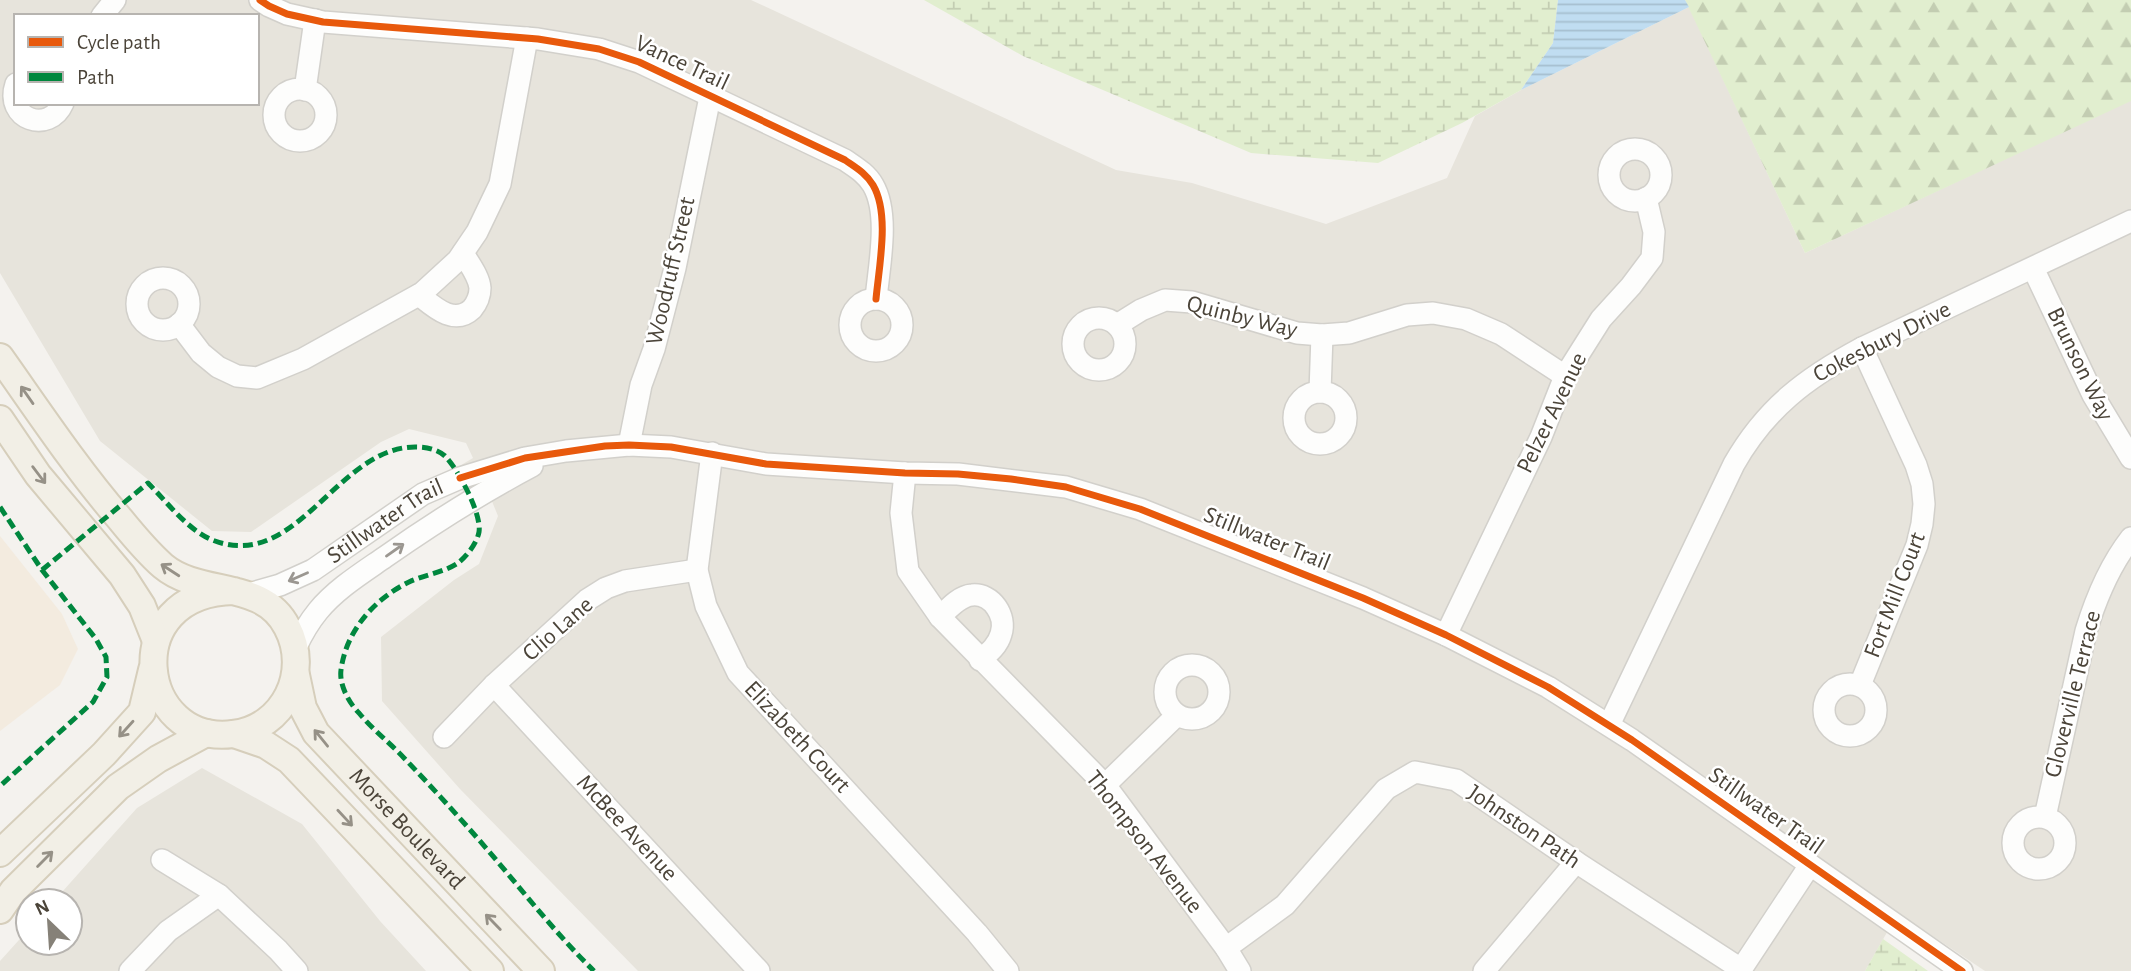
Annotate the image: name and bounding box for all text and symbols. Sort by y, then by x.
legend [14,14,259,105]
street label: Vance Trail [631,31,733,95]
text: Cycle path [77,32,161,53]
text: Path [77,67,115,88]
street label: Woodruff Street [642,194,700,347]
street label: Quinby Way [1184,292,1300,342]
street label: Cokesbury Drive [1809,297,1955,387]
street label: Brunson Way [2042,304,2118,424]
street label: Pelzer Avenue [1513,349,1591,477]
one-way arrow [20,386,34,405]
one-way arrow [32,466,47,484]
street label: Stillwater Trail [323,475,447,568]
street label: Stillwater Trail [1200,503,1334,575]
street label: Fort Mill Court [1860,529,1930,661]
one-way arrow [385,543,404,557]
one-way arrow [161,562,180,577]
one-way arrow [288,571,309,584]
street label: Clio Lane [518,592,598,666]
street label: Gloverville Terrace [2041,608,2105,780]
street label: Elizabeth Court [739,677,855,798]
one-way arrow [118,720,134,738]
one-way arrow [313,729,329,747]
street label: Stillwater Trail [1704,763,1828,859]
street label: Morse Boulevard [344,764,469,894]
street label: Thompson Avenue [1081,766,1207,918]
street label: McBee Avenue [572,770,682,886]
street label: Johnston Path [1463,781,1585,873]
one-way arrow [337,809,354,826]
one-way arrow [36,851,53,868]
north arrow [14,887,84,957]
text: N [32,897,52,919]
one-way arrow [485,913,502,930]

